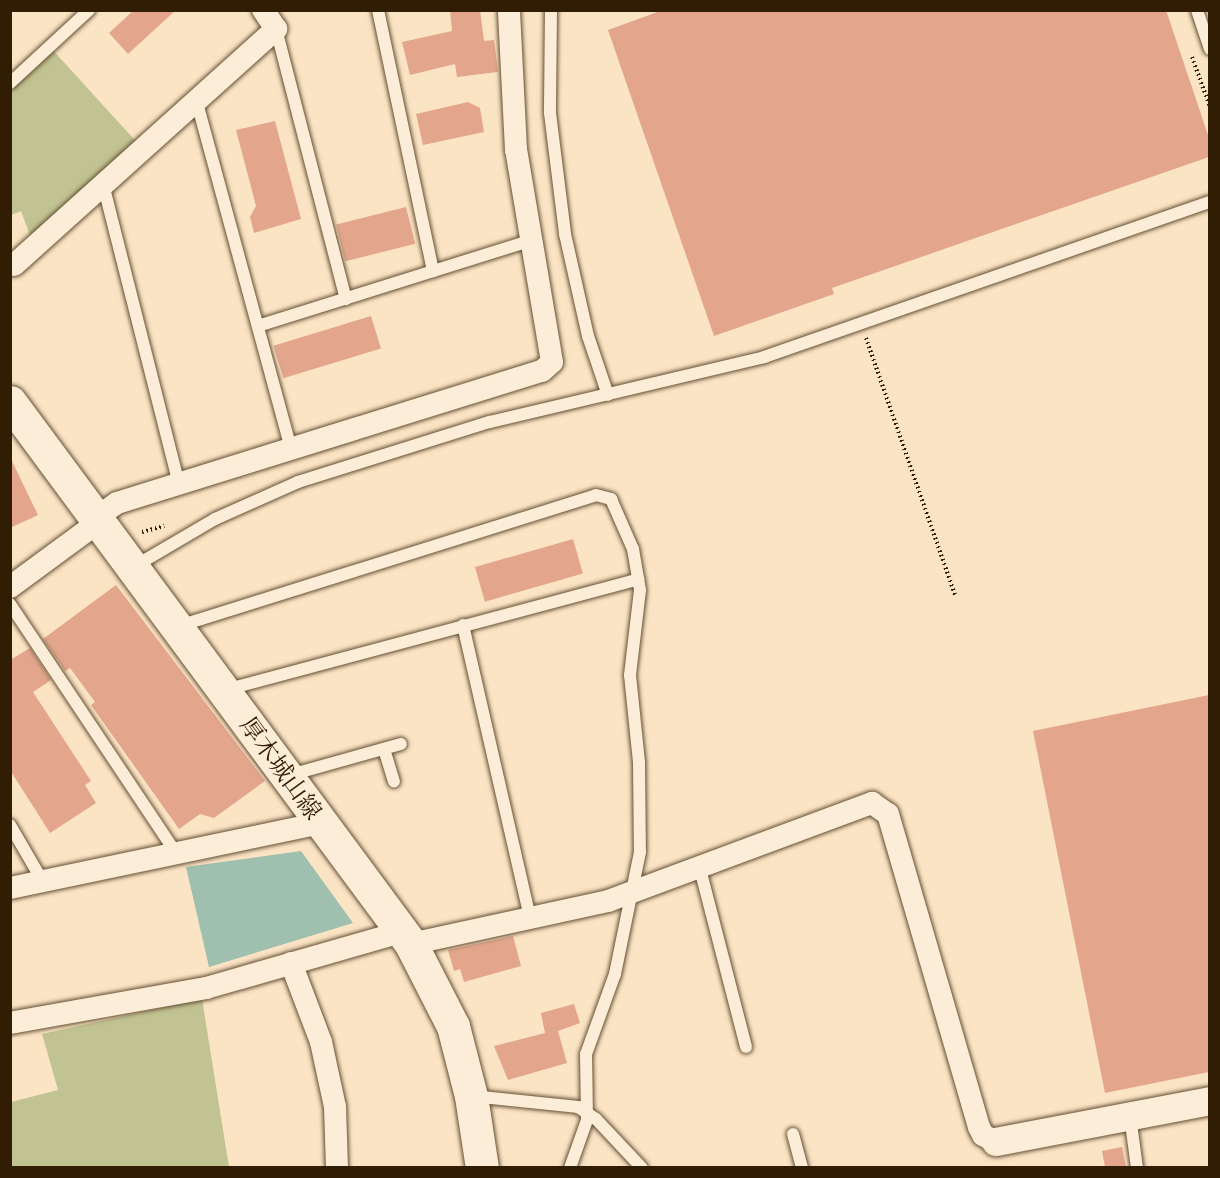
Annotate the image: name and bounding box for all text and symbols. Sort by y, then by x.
street label: 厚木城山線 [234,711,328,825]

